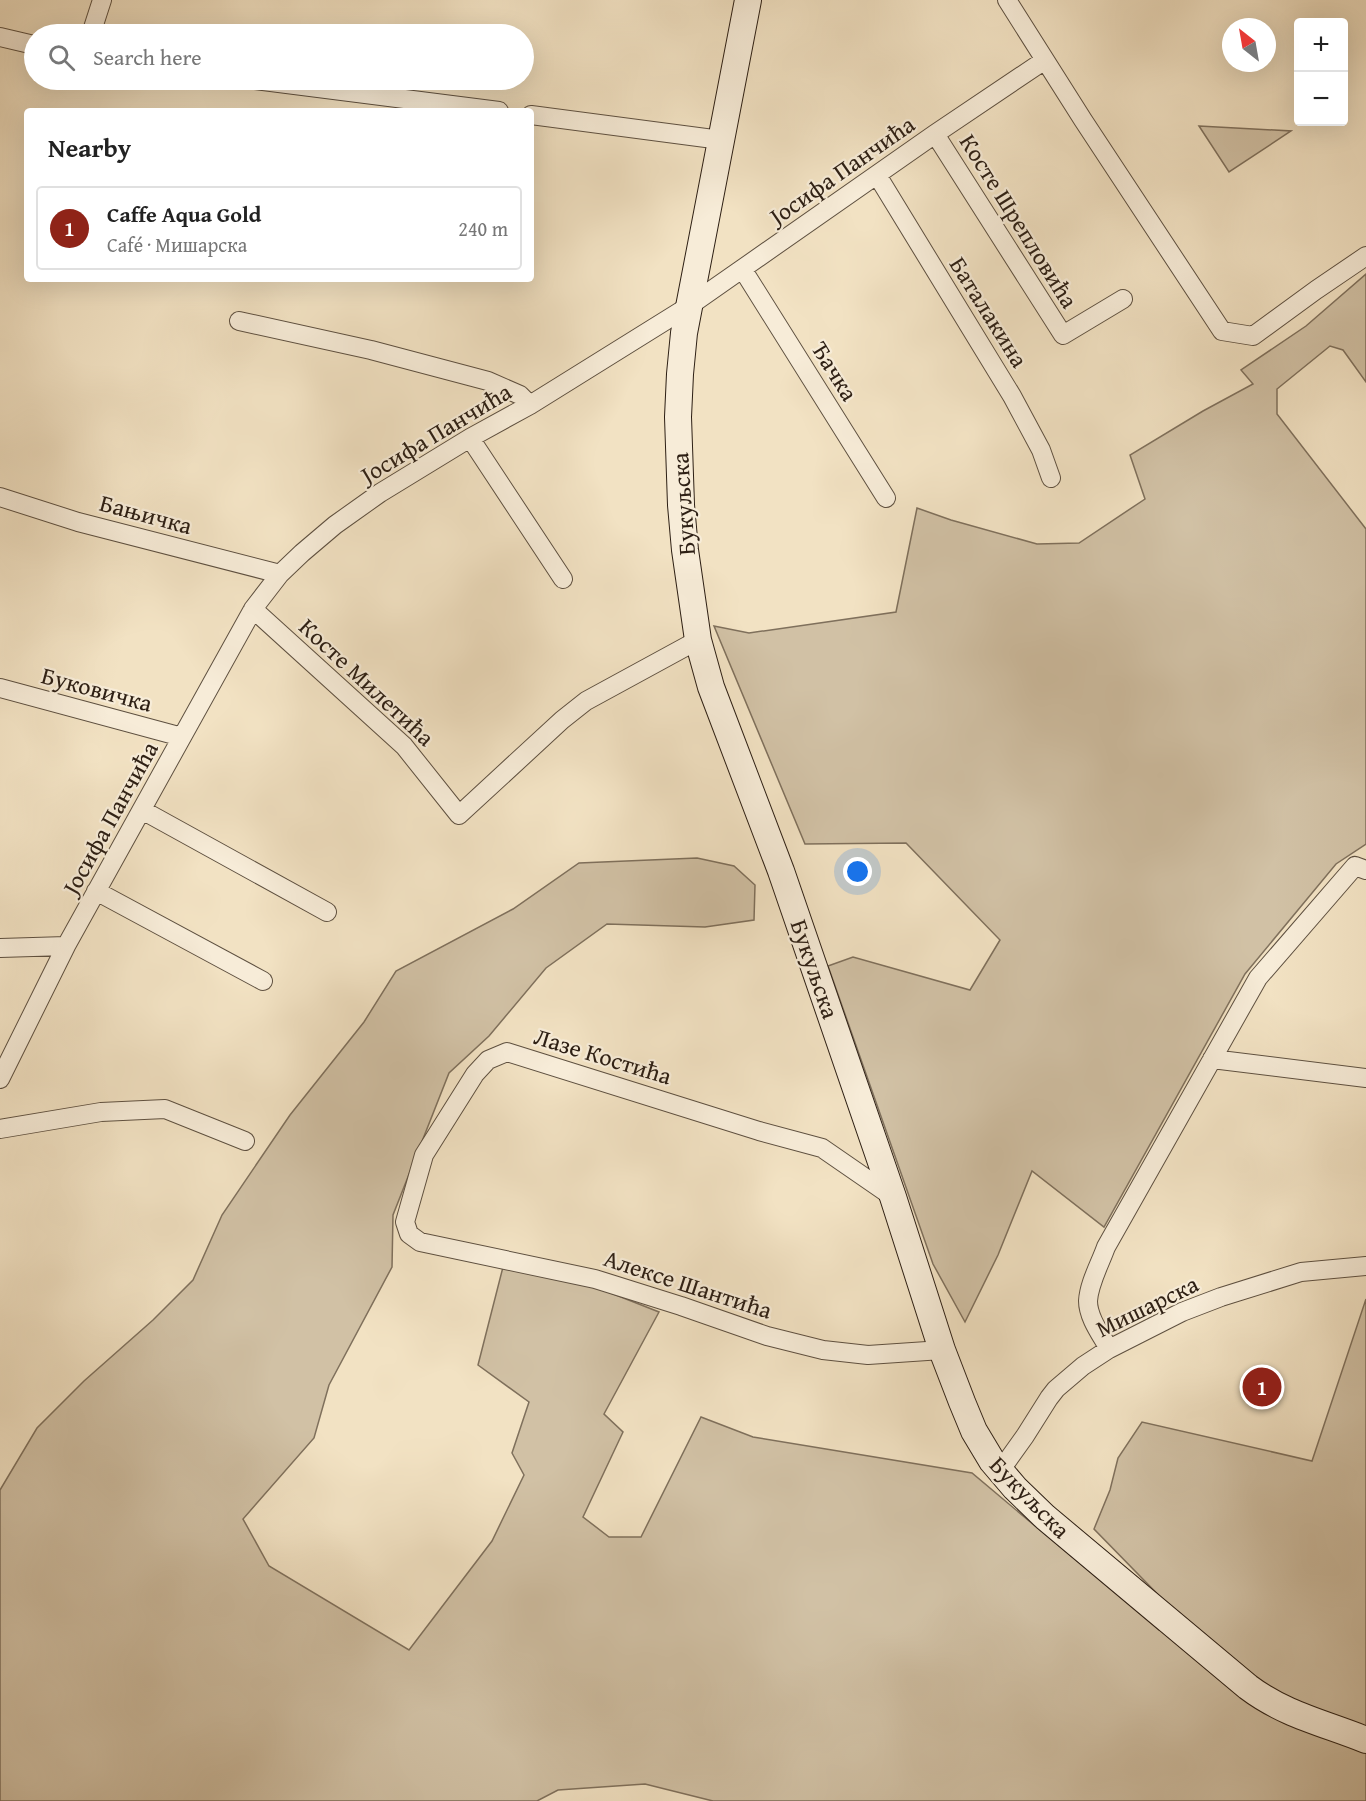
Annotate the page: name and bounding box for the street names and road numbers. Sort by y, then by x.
street label: Јосифа Панчића [760,106,922,235]
street label: Косте Шрепловића [951,127,1087,316]
street label: Баталакина [941,250,1037,375]
street label: Ђачка [803,334,867,408]
street label: Јосифа Панчића [351,374,519,493]
street label: Букуљска [662,451,704,557]
street label: Бањичка [96,485,197,543]
street label: Косте Милетића [291,610,443,755]
street label: Буковичка [38,657,157,721]
street label: Јосифа Панчића [52,735,167,904]
street label: Букуљска [782,915,848,1024]
street label: Лазе Костића [530,1019,677,1094]
street label: Алексе Шантића [599,1240,777,1328]
street label: Мишарска [1090,1266,1205,1346]
street label: Букуљска [982,1448,1079,1547]

